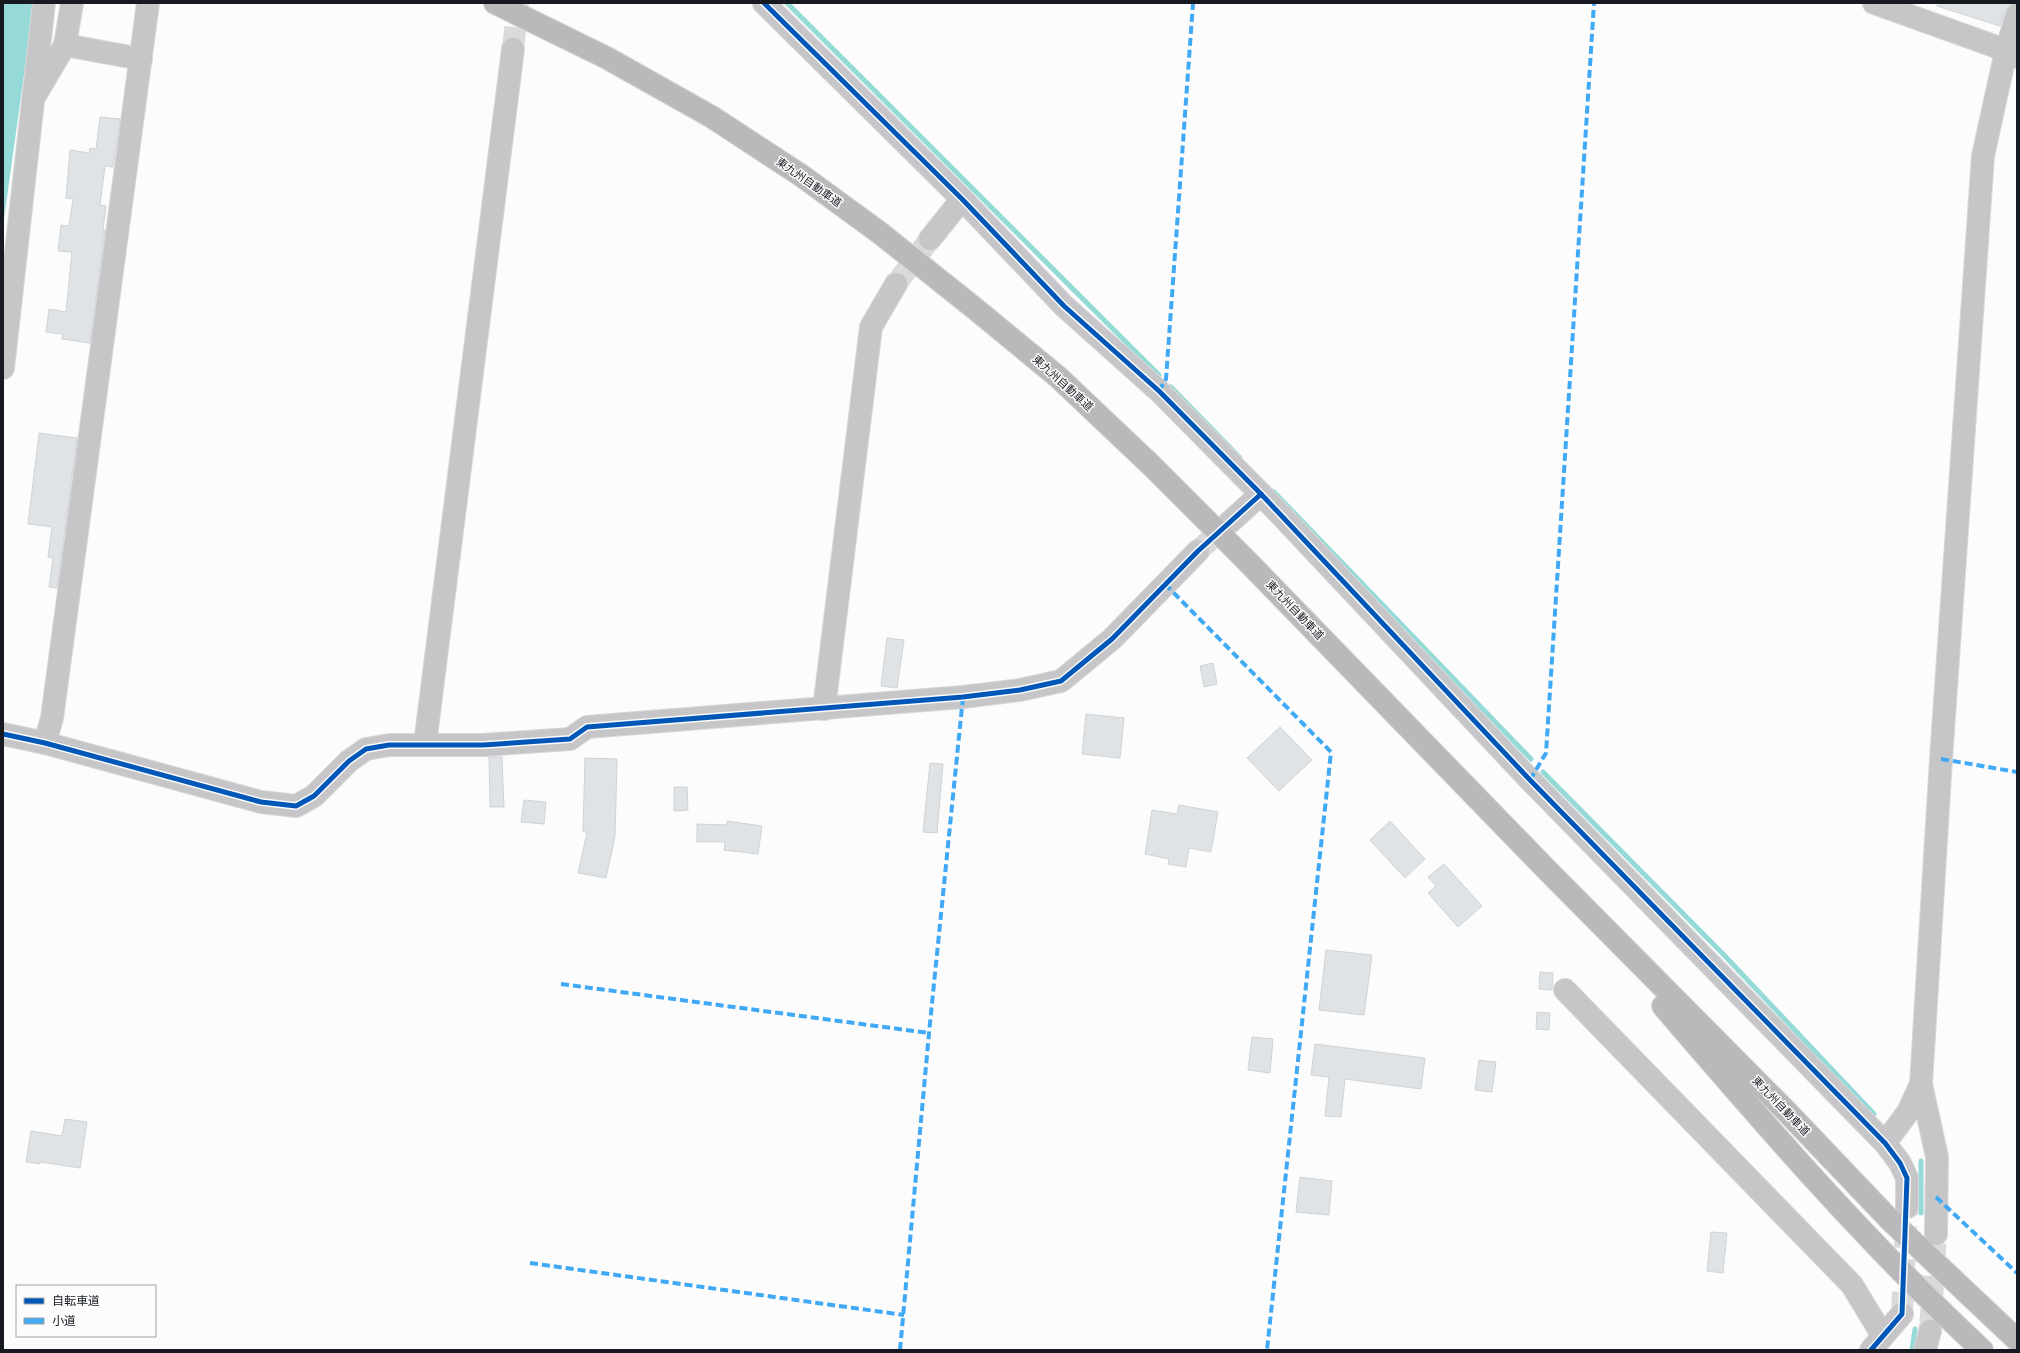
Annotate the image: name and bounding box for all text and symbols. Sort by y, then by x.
street label: 東九州自動車道 [773,155,844,210]
street label: 東九州自動車道 [1030,353,1096,414]
street label: 東九州自動車道 [1263,578,1326,643]
street label: 東九州自動車道 [1749,1074,1812,1139]
legend [16,1285,156,1337]
text: 自転車道 [52,1294,100,1308]
text: 小道 [52,1314,76,1328]

